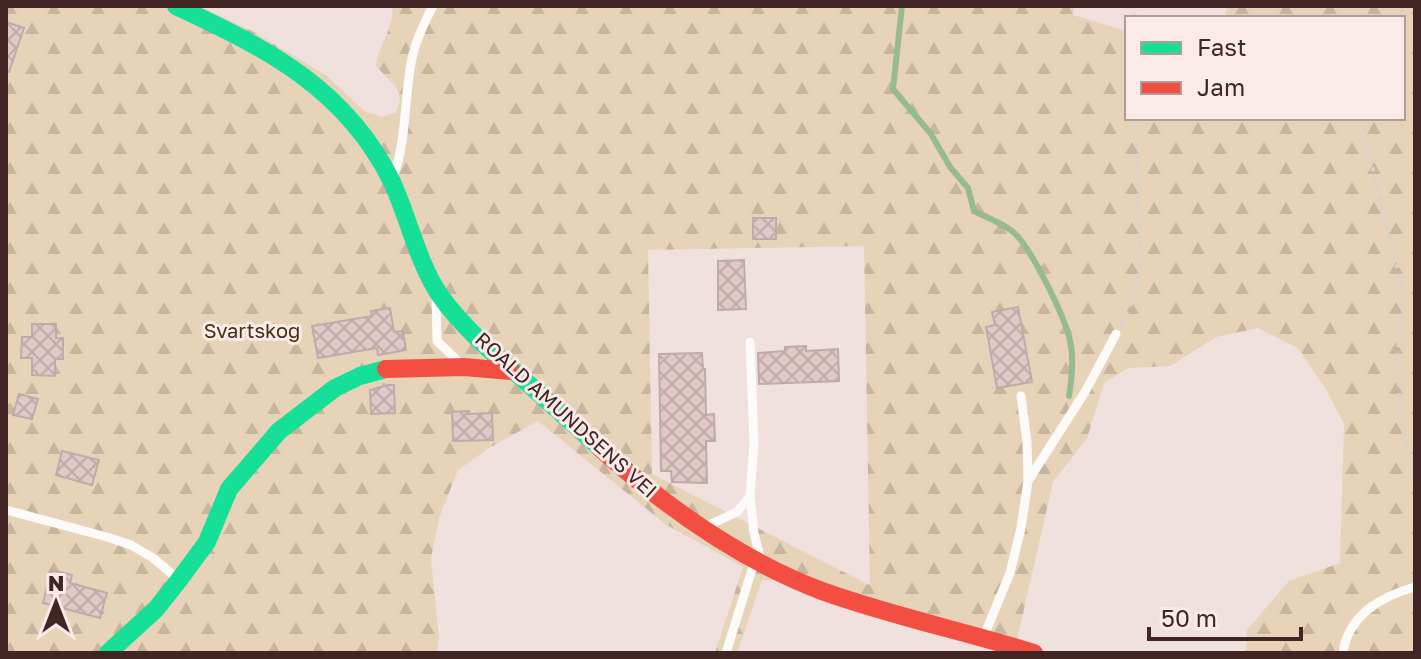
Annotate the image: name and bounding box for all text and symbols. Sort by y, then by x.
legend [1125,16,1405,120]
text: Fast [1197,32,1247,61]
text: Jam [1197,72,1245,101]
park label: Svartskog [204,318,300,342]
street label: ROALD AMUNDSENS VEI [471,326,662,502]
north arrow [16,563,96,643]
text: N [48,569,64,596]
scale bar [1149,591,1301,641]
text: 50 m [1161,603,1217,632]

